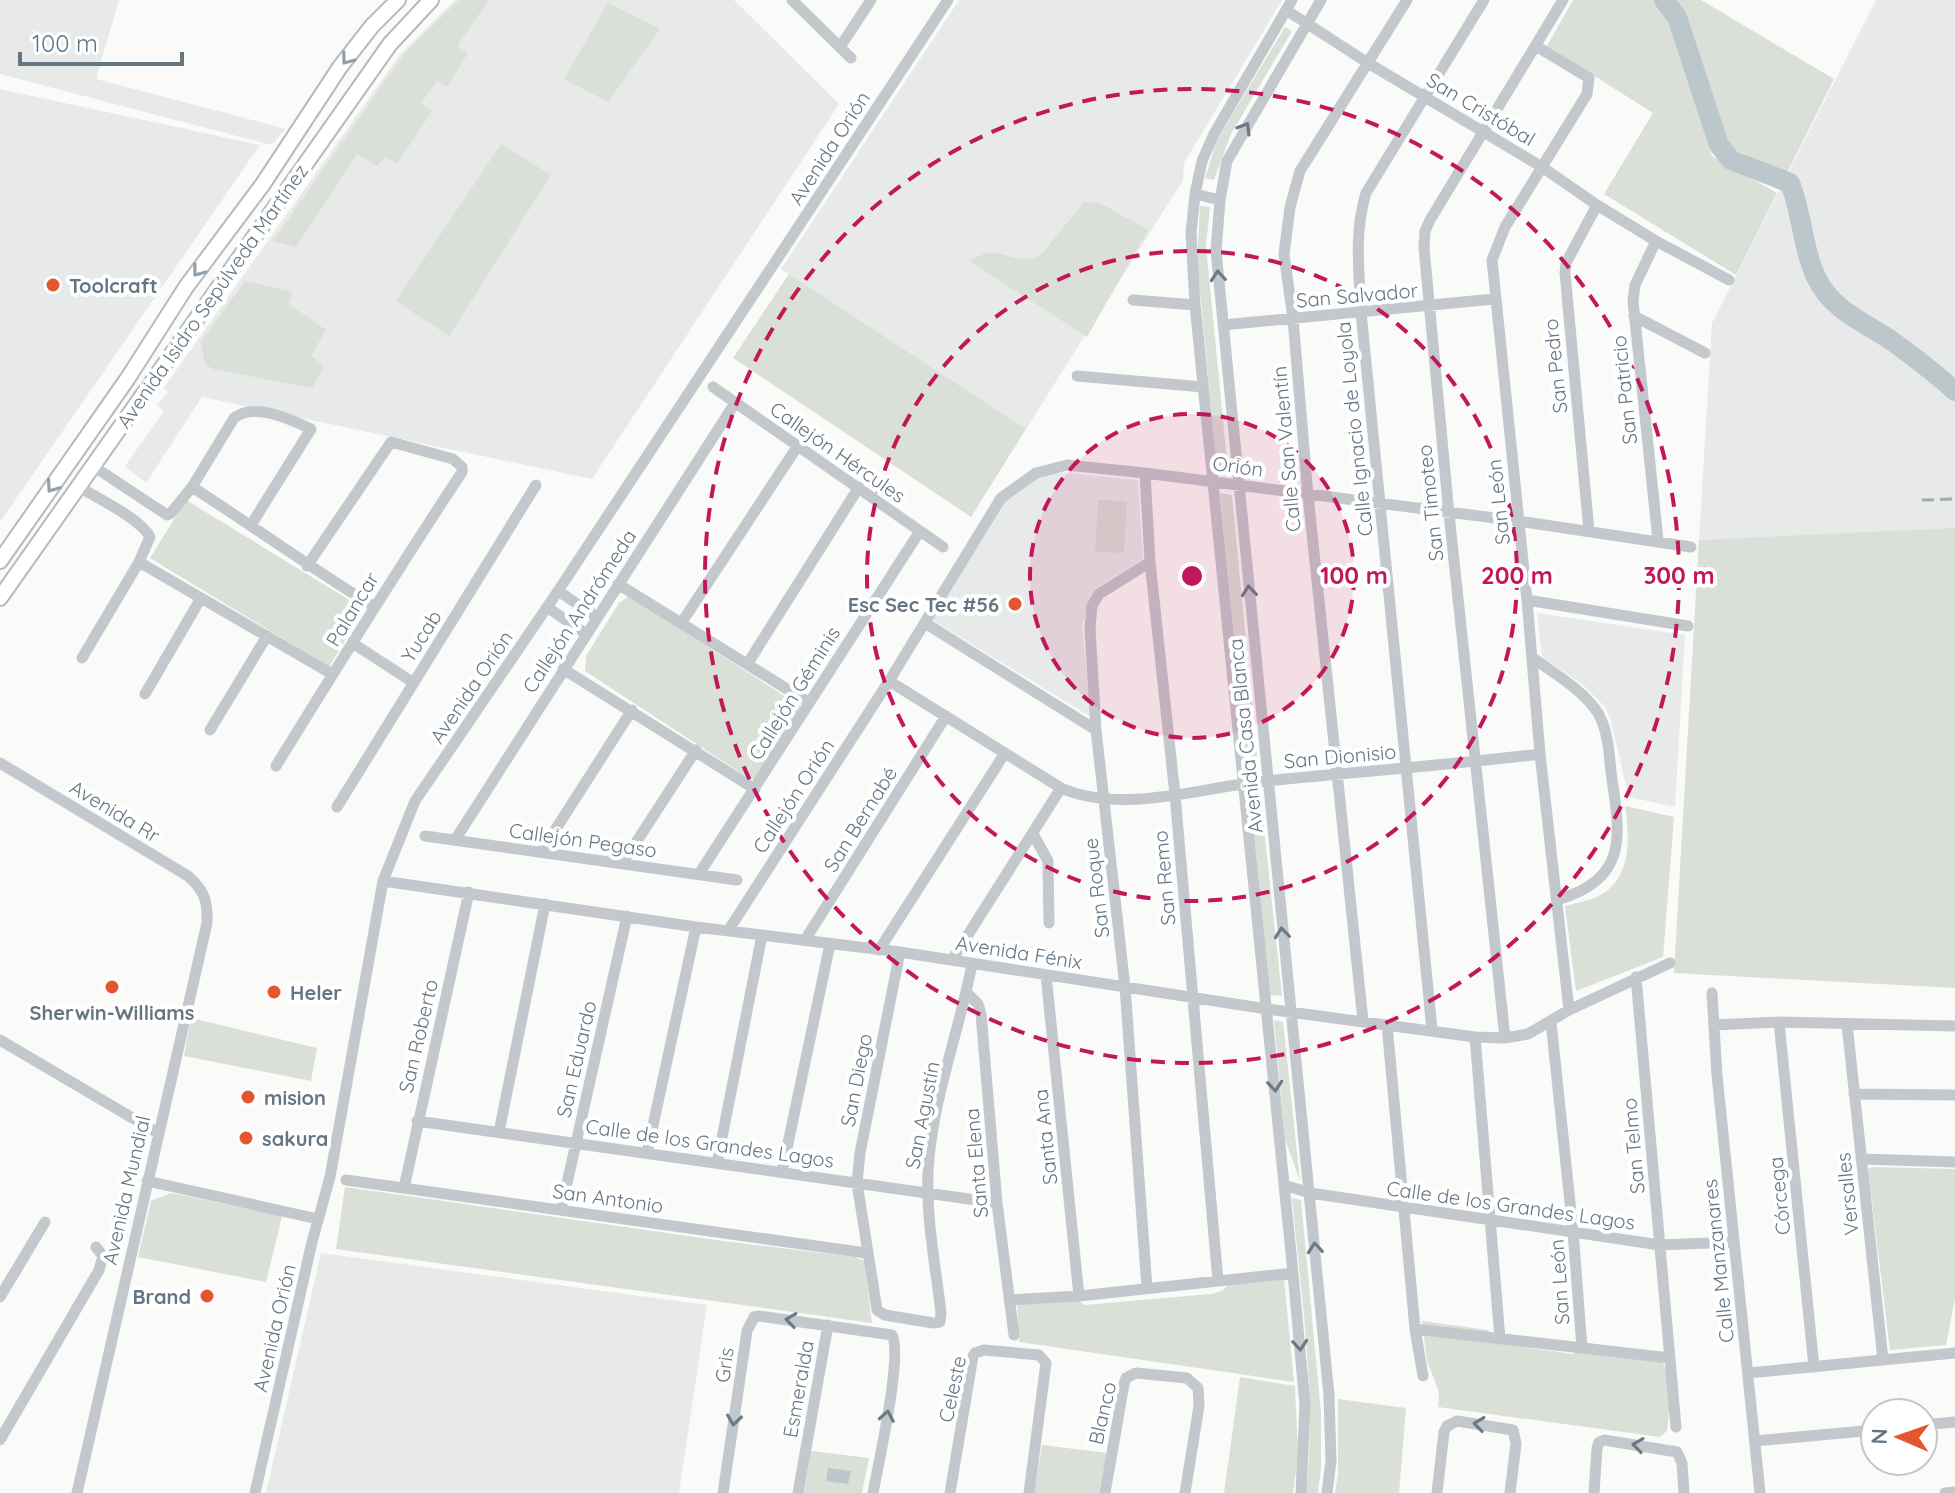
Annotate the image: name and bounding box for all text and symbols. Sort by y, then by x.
scale bar [20,16,182,66]
text: 100 m [32,28,98,58]
one-way arrow [342,50,357,64]
street label: San Cristóbal [1422,67,1540,151]
street label: Avenida Orión [783,86,875,210]
one-way arrow [1235,122,1251,137]
street label: Avenida Isidro Sepúlveda Martínez [111,159,313,433]
one-way arrow [193,262,207,277]
one-way arrow [1210,269,1227,282]
place label: Toolcraft [69,273,158,298]
marker: Toolcraft [44,276,62,294]
street label: San Salvador [1295,277,1419,313]
street label: San Pedro [1538,318,1572,414]
street label: Calle Ignacio de Loyola [1330,320,1378,538]
street label: San Patricio [1606,334,1642,446]
street label: Calle San Valentín [1266,365,1306,533]
street label: Callejón Hércules [765,396,911,508]
street label: San Timoteo [1411,443,1449,563]
street label: Orión [1211,450,1265,482]
street label: San León [1481,458,1515,546]
one-way arrow [47,478,62,492]
street label: Callejón Andrómeda [517,524,641,698]
text: 100 m [1320,560,1388,590]
text: 200 m [1481,560,1553,590]
text: 300 m [1643,560,1715,590]
centre of rings [1178,562,1206,590]
street label: Palancar [320,567,384,651]
one-way arrow [1240,584,1257,597]
place label: Esc Sec Tec #56 [848,592,999,617]
marker: Esc Sec Tec #56 [1006,595,1024,613]
street label: Yucab [395,605,447,667]
street label: Callejón Géminis [743,622,845,764]
street label: Avenida Orión [424,626,518,748]
street label: Avenida Casa Blanca [1222,637,1268,835]
street label: Callejón Orión [747,734,839,858]
street label: San Dionisio [1283,739,1397,773]
street label: San Bernabé [818,762,902,876]
street label: Avenida Rr [65,774,165,848]
street label: Callejón Pegaso [508,817,658,863]
street label: San Remo [1147,829,1181,927]
street label: San Roque [1077,837,1115,939]
one-way arrow [1274,926,1291,939]
street label: Avenida Fénix [954,930,1084,974]
street label: San Roberto [393,977,443,1095]
marker: Sherwin-Williams [103,978,121,996]
place label: Heler [290,980,342,1005]
marker: Heler [265,983,283,1001]
street label: San Eduardo [550,998,602,1120]
place label: Sherwin-Williams [30,1000,194,1025]
street label: San Diego [835,1031,877,1129]
street label: San Agustín [899,1059,945,1171]
one-way arrow [1266,1080,1283,1093]
place label: mision [264,1085,326,1110]
marker: mision [239,1088,257,1106]
street label: Santa Ana [1028,1088,1062,1186]
street label: San Telmo [1616,1097,1650,1195]
street label: Santa Elena [959,1107,993,1219]
street label: Avenida Mundial [97,1113,155,1267]
street label: Calle de los Grandes Lagos [584,1113,836,1173]
place label: sakura [262,1126,328,1151]
marker: sakura [237,1129,255,1147]
street label: Versalles [1830,1151,1864,1237]
street label: Córcega [1762,1156,1796,1236]
street label: Calle de los Grandes Lagos [1385,1175,1637,1235]
street label: San Antonio [551,1178,665,1218]
street label: Calle Manzanares [1697,1178,1739,1344]
street label: San León [1544,1238,1574,1326]
one-way arrow [1307,1241,1324,1254]
street label: Avenida Orión [247,1262,301,1394]
place label: Brand [132,1284,191,1309]
marker: Brand [198,1287,216,1305]
one-way arrow [784,1312,797,1329]
street label: Esmeralda [777,1338,819,1440]
one-way arrow [1291,1339,1308,1352]
street label: Gris [709,1346,739,1384]
street label: Celeste [933,1353,971,1425]
street label: Blanco [1083,1379,1121,1447]
north arrow [1859,1397,1939,1477]
one-way arrow [877,1409,894,1423]
one-way arrow [726,1414,743,1427]
one-way arrow [1472,1415,1485,1432]
text: N [1865,1428,1893,1445]
one-way arrow [1631,1437,1645,1454]

